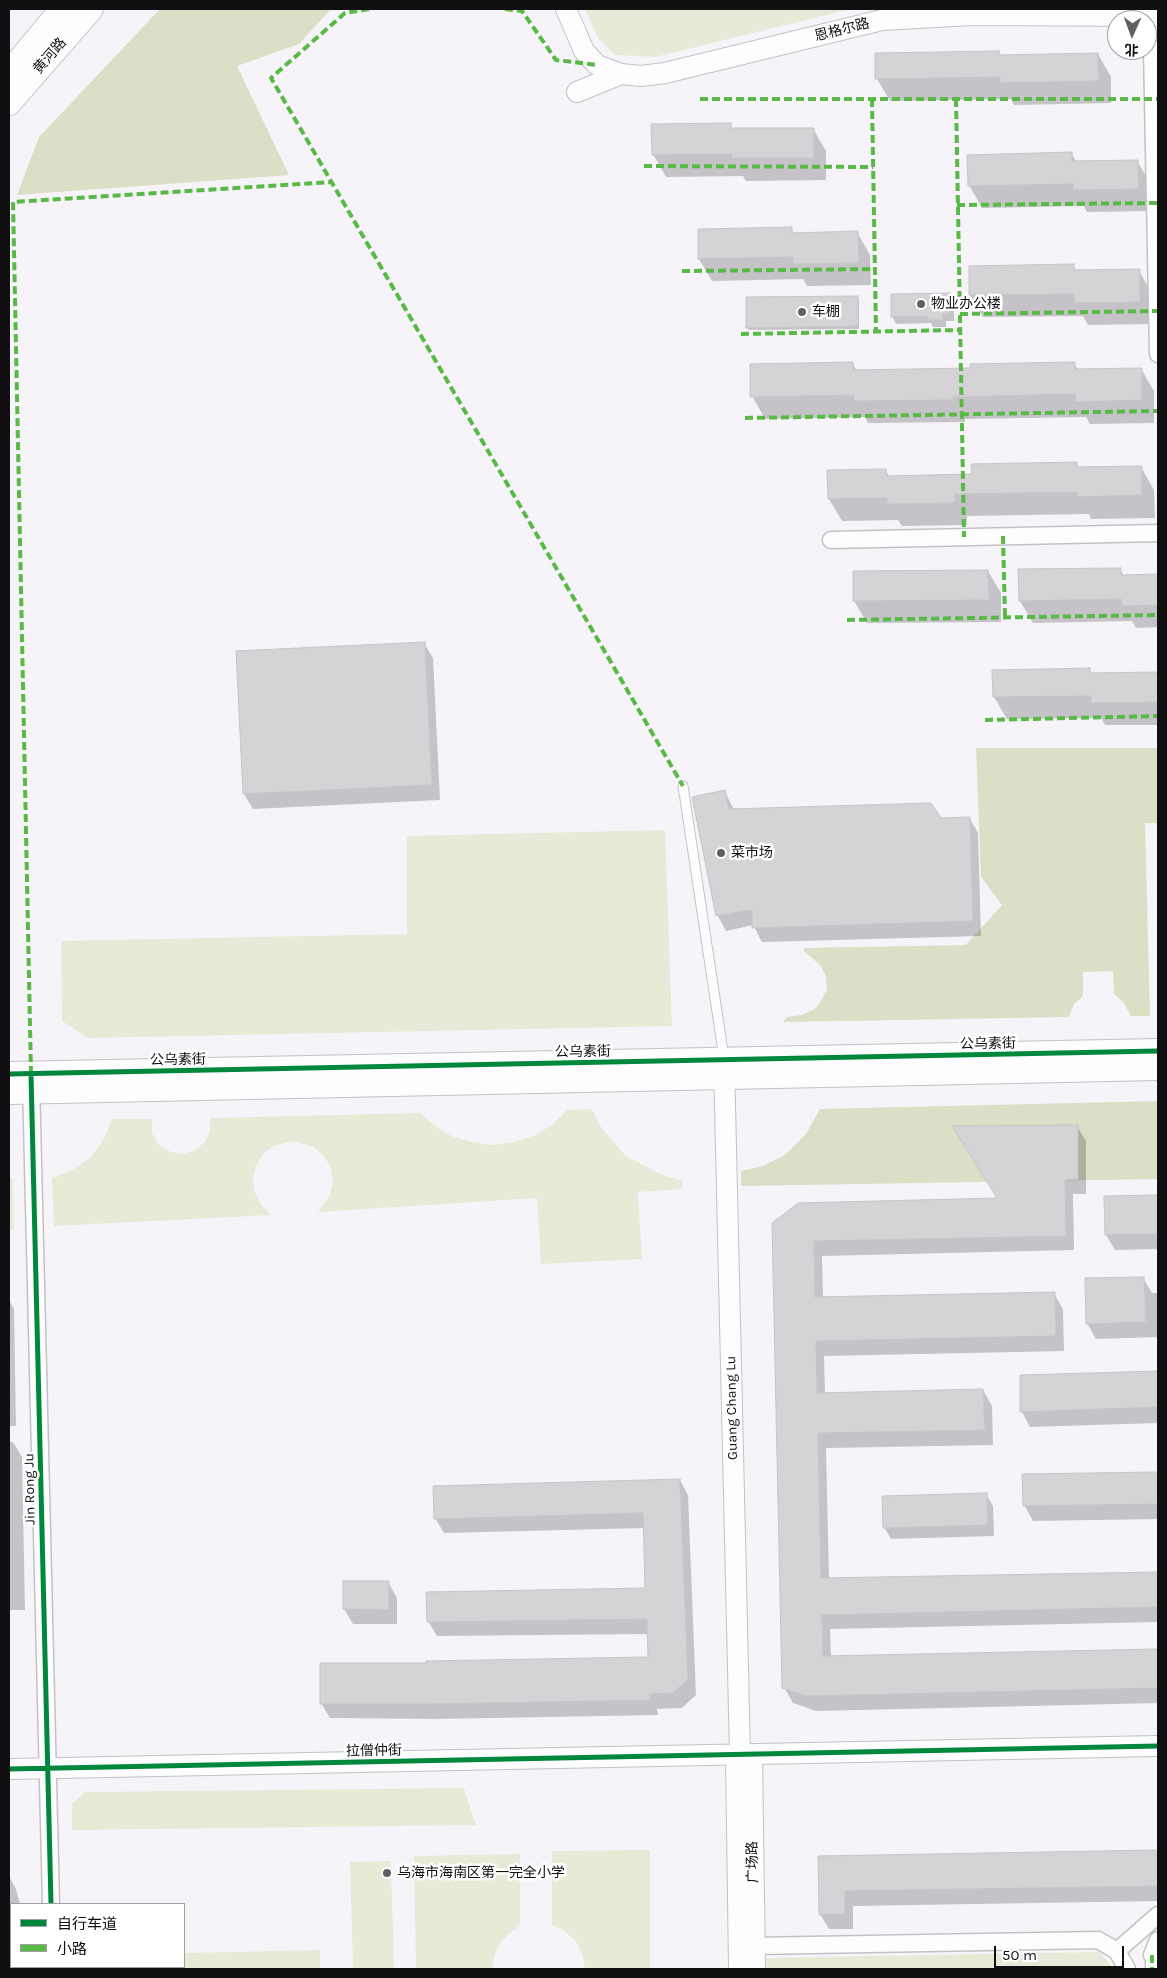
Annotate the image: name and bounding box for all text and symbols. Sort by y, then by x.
north arrow [1107,10,1157,60]
street label: 恩格尔路 [813,15,871,45]
street label: 黄河路 [30,35,70,77]
text: 北 [1124,41,1139,58]
place label: 物业办公楼 [931,296,1001,312]
marker: 物业办公楼 [915,298,927,310]
place label: 车棚 [812,304,840,320]
marker: 车棚 [796,306,808,318]
place label: 菜市场 [731,845,773,861]
marker: 菜市场 [715,847,727,859]
street label: 公乌素街 [960,1035,1016,1053]
street label: 公乌素街 [555,1043,611,1061]
street label: 公乌素街 [150,1051,206,1069]
street label: Guang Chang Lu [723,1356,741,1460]
street label: Jin Rong Ju [21,1453,39,1525]
street label: 拉僧仲街 [346,1742,402,1760]
street label: 广场路 [744,1841,762,1883]
place label: 乌海市海南区第一完全小学 [397,1865,565,1881]
marker: 乌海市海南区第一完全小学 [381,1867,393,1879]
legend [10,1903,185,1968]
text: 自行车道 [57,1915,117,1933]
scale bar [997,1936,1127,1968]
text: 小路 [57,1940,87,1958]
text: 50 m [1002,1946,1037,1964]

